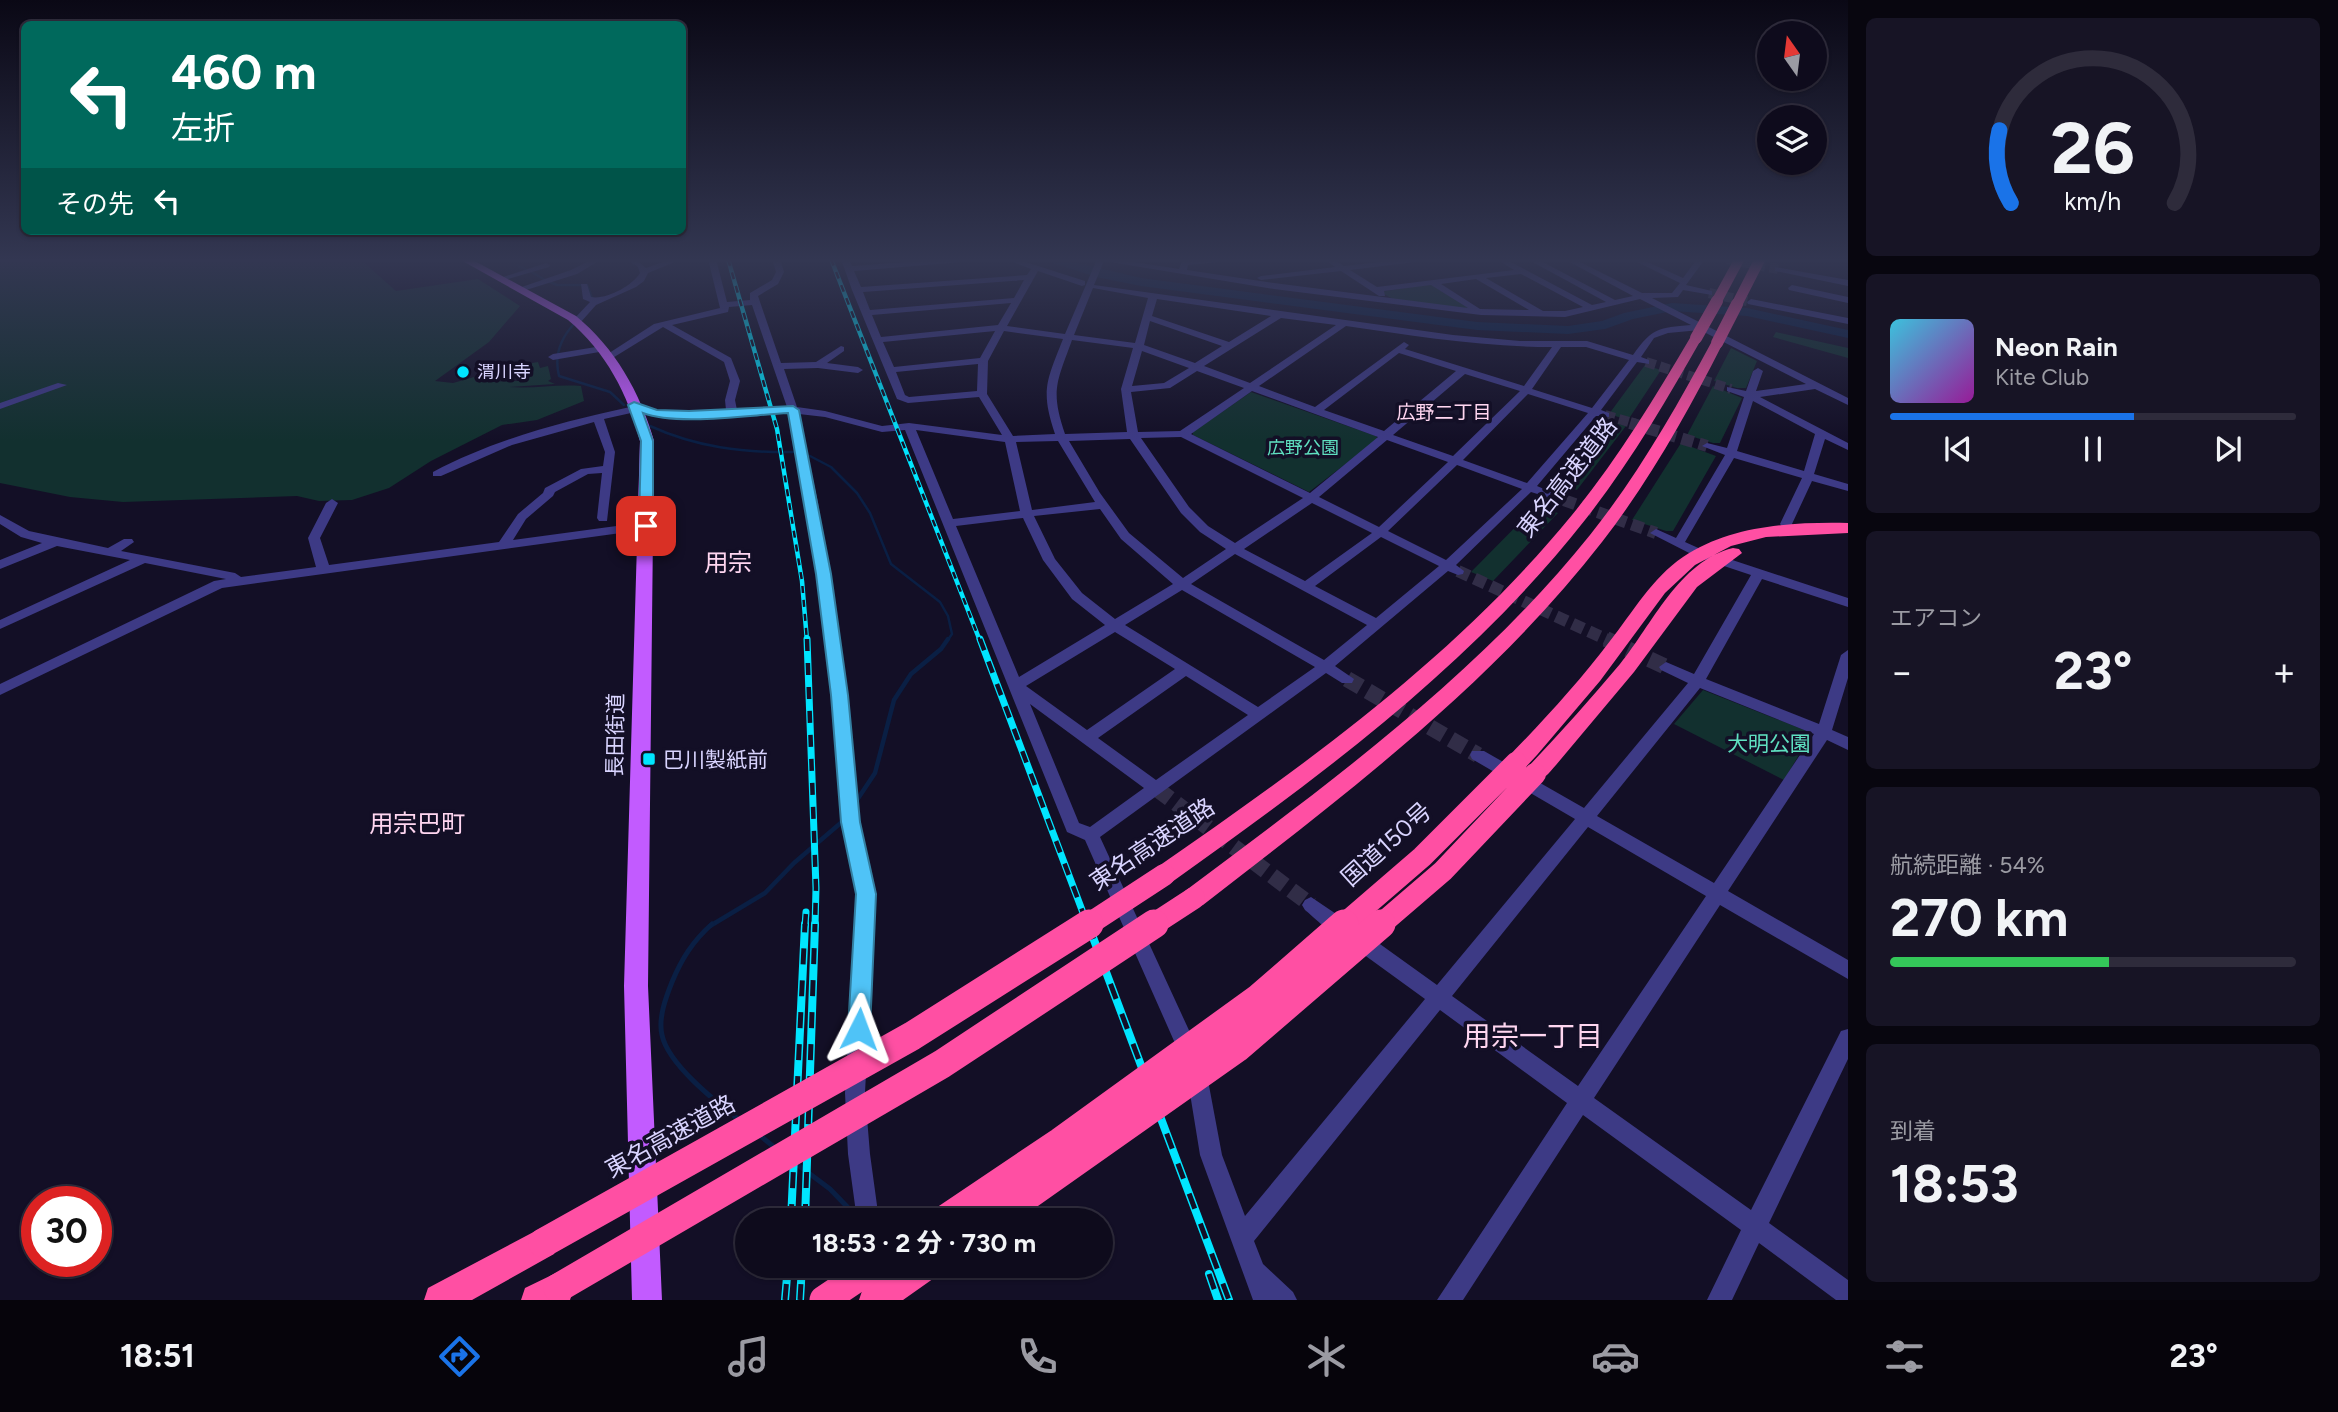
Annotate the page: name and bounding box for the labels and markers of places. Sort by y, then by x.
place label: 渭川寺 [477,361,531,383]
marker: 渭川寺 [455,364,471,380]
pin [616,496,676,556]
place label: 巴川製紙前 [663,747,768,772]
marker: 巴川製紙前 [641,751,657,767]

